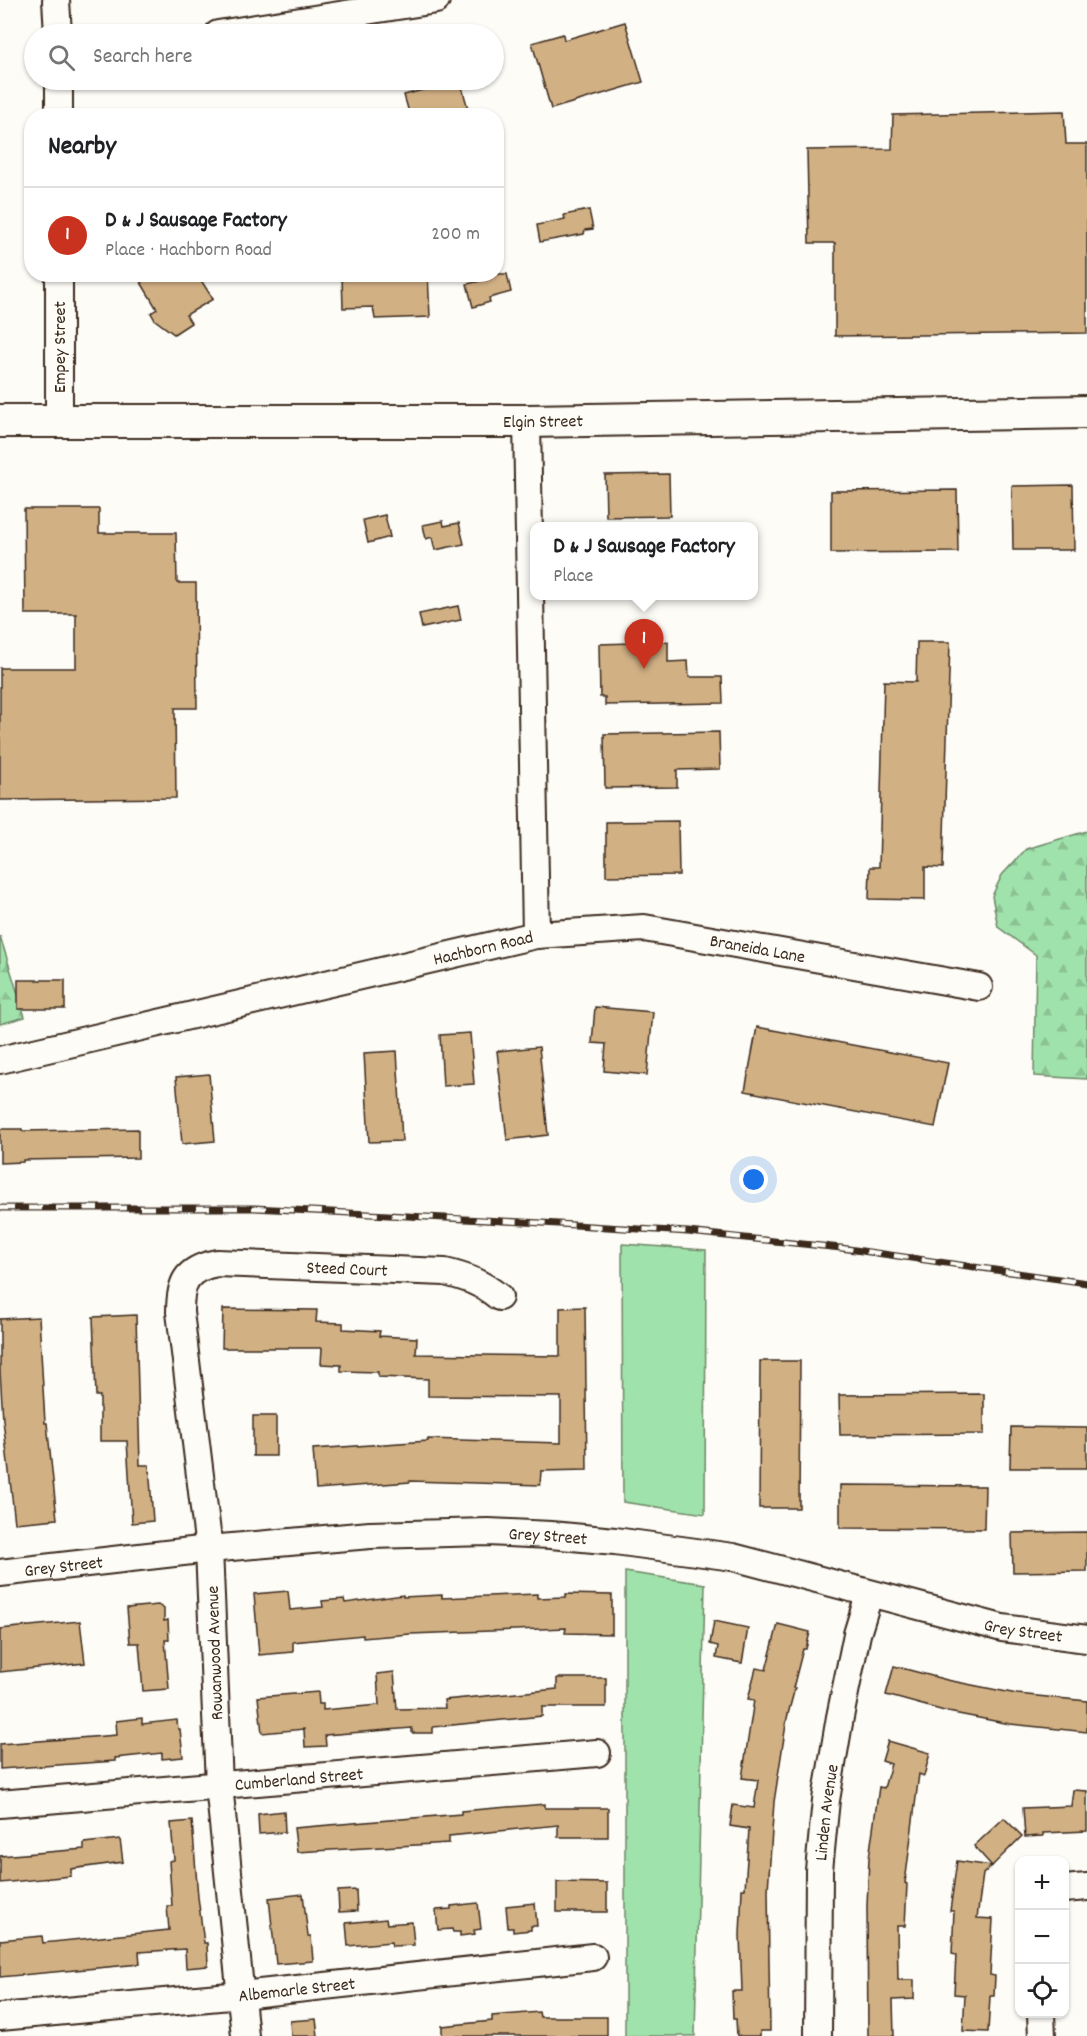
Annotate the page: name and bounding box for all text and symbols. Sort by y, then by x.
search box [24,24,504,90]
icon: search [45,41,78,74]
text: Search here [93,42,192,73]
text: Nearby [48,129,116,166]
text: D & J Sausage Factory [105,206,287,237]
text: 1 [65,221,70,249]
text: 200 m [431,221,480,249]
text: Place · Hachborn Road [105,237,272,265]
street label: Empey Street [49,301,74,393]
street label: Elgin Street [503,410,584,436]
popup [530,522,758,600]
text: D & J Sausage Factory [553,532,735,563]
text: Place [553,563,593,591]
pin: 1 [624,620,664,669]
street label: Hachborn Road [431,926,536,974]
street label: Braneida Lane [708,930,807,971]
your location [739,1165,768,1194]
street label: Steed Court [306,1257,388,1285]
street label: Grey Street [508,1523,588,1553]
street label: Grey Street [23,1551,105,1585]
street label: Rowanwood Avenue [202,1585,231,1721]
street label: Grey Street [981,1614,1064,1651]
street label: Cumberland Street [234,1763,365,1799]
street label: Linden Avenue [810,1763,847,1862]
map controls [1015,1856,1069,2018]
button: + [1015,1856,1069,1910]
button: − [1015,1910,1069,1964]
button: locate [1015,1964,1069,2018]
street label: Albemarle Street [237,1973,357,2010]

